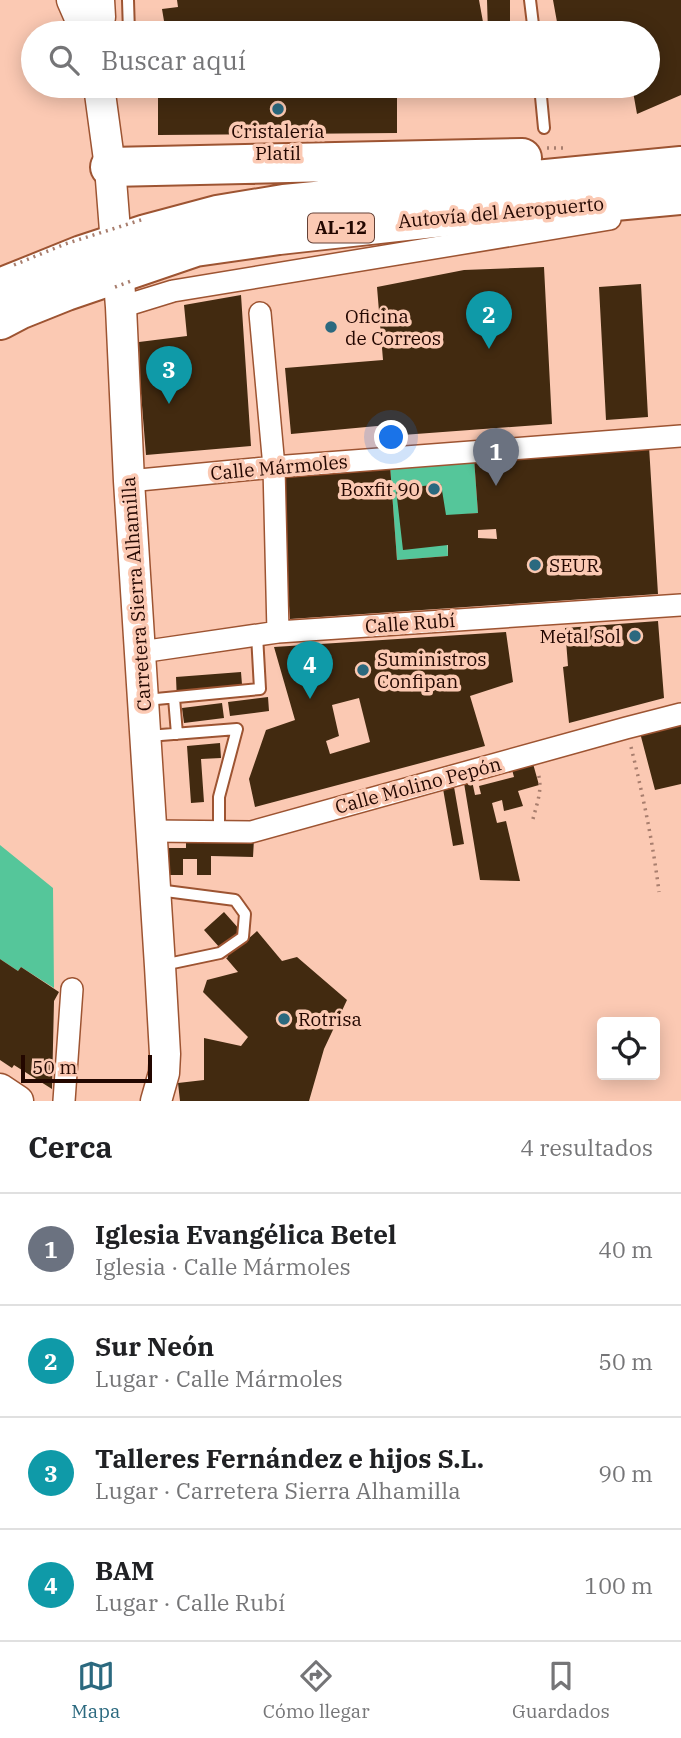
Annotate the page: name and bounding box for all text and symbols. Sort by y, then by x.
search box [21,21,660,98]
icon: search [45,41,83,79]
text: Buscar aquí [101,43,246,77]
marker: Cristalería Platil [270,101,286,117]
place label: Cristalería Platil [231,119,325,165]
street label: Autovía del Aeropuerto [397,191,605,233]
road number: AL-12 [308,213,374,242]
pin: 2 [466,291,512,349]
place label: Oficina de Correos [345,304,441,350]
marker: Oficina de Correos [323,319,339,335]
pin: 3 [146,346,192,404]
your location [374,420,408,454]
pin: 1 [473,428,519,486]
street label: Calle Mármoles [209,449,349,485]
street label: Carretera Sierra Alhamilla [116,476,156,712]
place label: Boxfit 90 [340,477,420,501]
marker: Boxfit 90 [426,481,442,497]
place label: SEUR [549,553,599,577]
marker: SEUR [527,557,543,573]
street label: Calle Rubí [364,608,456,638]
place label: Metal Sol [539,624,621,648]
marker: Metal Sol [627,628,643,644]
pin: 4 [287,641,333,699]
place label: Suministros Confipan [377,647,486,693]
marker: Suministros Confipan [355,662,371,678]
street label: Calle Molino Pepón [332,751,504,819]
place label: Rotrisa [298,1007,362,1031]
marker: Rotrisa [276,1011,292,1027]
map controls [597,1017,660,1080]
button: locate [597,1017,660,1080]
scale bar [21,1052,152,1084]
text: 50 m [32,1055,77,1079]
text: Cerca [28,1127,113,1166]
text: 4 resultados [520,1132,653,1162]
text: Iglesia Evangélica Betel [95,1217,396,1251]
text: 1 [44,1234,58,1264]
text: 40 m [598,1234,653,1264]
text: Iglesia · Calle Mármoles [95,1251,351,1281]
text: Sur Neón [95,1329,214,1363]
text: 2 [44,1346,58,1376]
text: 50 m [598,1346,653,1376]
text: Lugar · Calle Mármoles [95,1363,343,1393]
text: Talleres Fernández e hijos S.L. [95,1441,484,1475]
text: 3 [44,1458,58,1488]
text: 90 m [598,1458,653,1488]
text: Lugar · Carretera Sierra Alhamilla [95,1475,461,1505]
text: BAM [95,1553,154,1587]
text: 4 [44,1570,58,1600]
text: 100 m [584,1570,653,1600]
text: Lugar · Calle Rubí [95,1587,285,1617]
tab: Mapa [71,1657,120,1723]
tab: Cómo llegar [263,1657,370,1723]
tab: Guardados [512,1657,610,1723]

